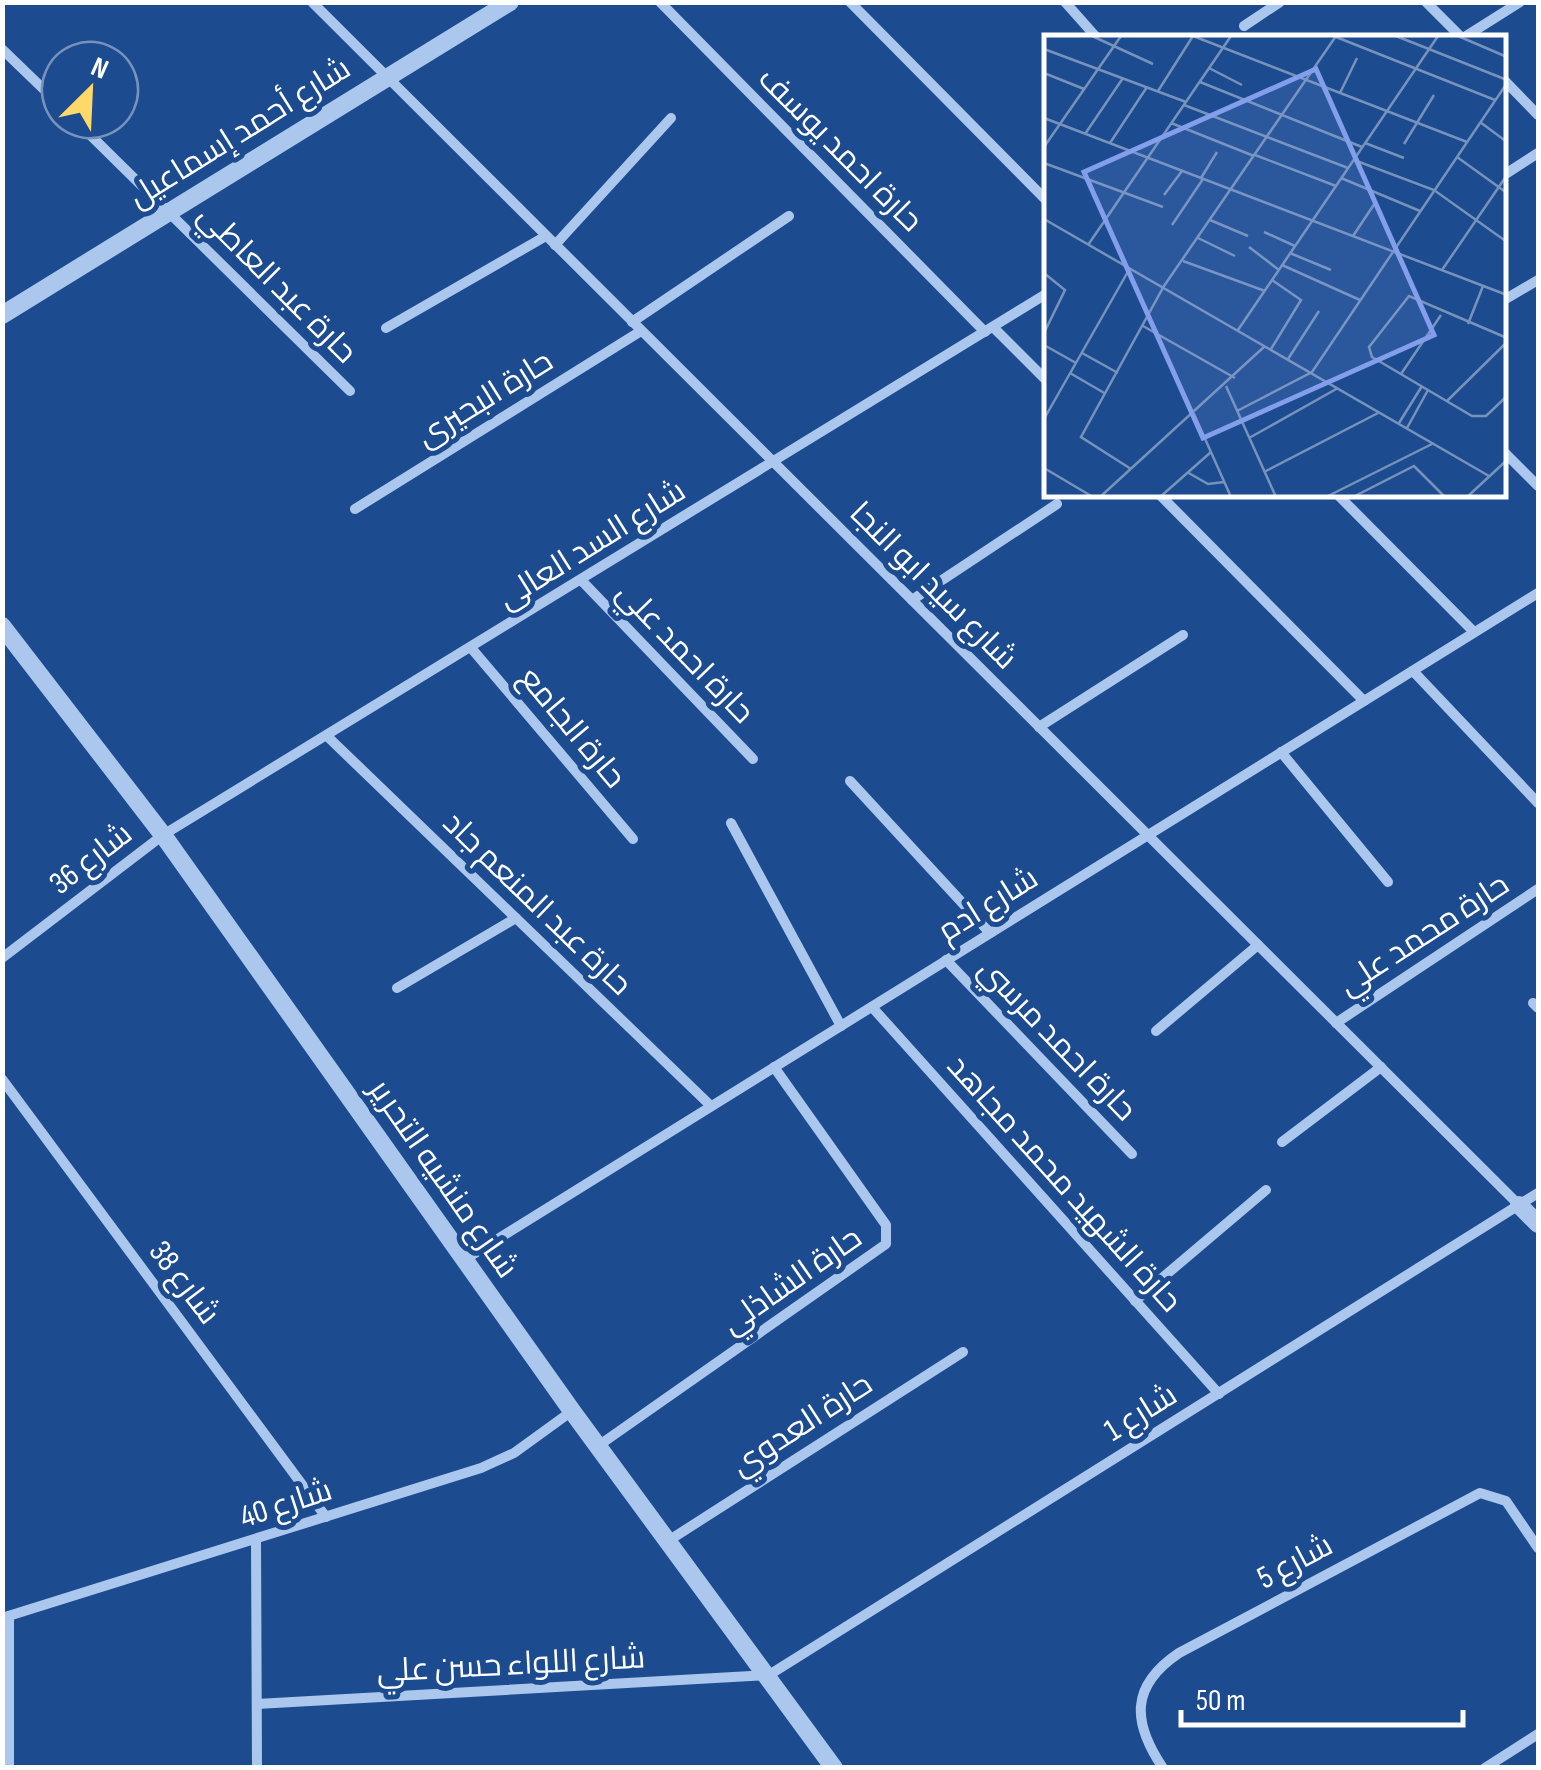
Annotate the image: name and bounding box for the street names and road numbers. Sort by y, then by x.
street label: شارع أحمد إسماعيل [121,47,359,218]
street label: حارة احمد يوسف [750,60,930,240]
street label: حارة عبد العاطي [186,196,365,375]
street label: حارة البحيرى [410,342,560,456]
street label: شارع السد العالى [491,472,694,619]
street label: شارع سيد ابو النجا [840,494,1025,679]
street label: حارة احمد علي [605,574,762,735]
street label: حارة الجامع [509,659,634,797]
street label: حارة عبد المنعم جاد [434,804,640,1005]
street label: شارع 36 [42,815,141,904]
street label: شارع ادم [931,859,1046,952]
street label: حارة محمد علي [1331,865,1519,1008]
street label: حارة احمد مرسي [967,950,1144,1132]
street label: حارة الشهيد محمد مجاهد [938,1047,1190,1321]
street label: شارع منشيه التحرير [358,1070,526,1287]
street label: حارة الشاذلي [715,1219,872,1347]
street label: شارع 38 [139,1234,228,1333]
street label: حارة العدوي [724,1365,882,1488]
street label: شارع 1 [1097,1376,1185,1451]
street label: شارع 40 [235,1471,337,1538]
street label: شارع 5 [1251,1526,1340,1599]
street label: شارع اللواء حسن علي [376,1638,646,1695]

